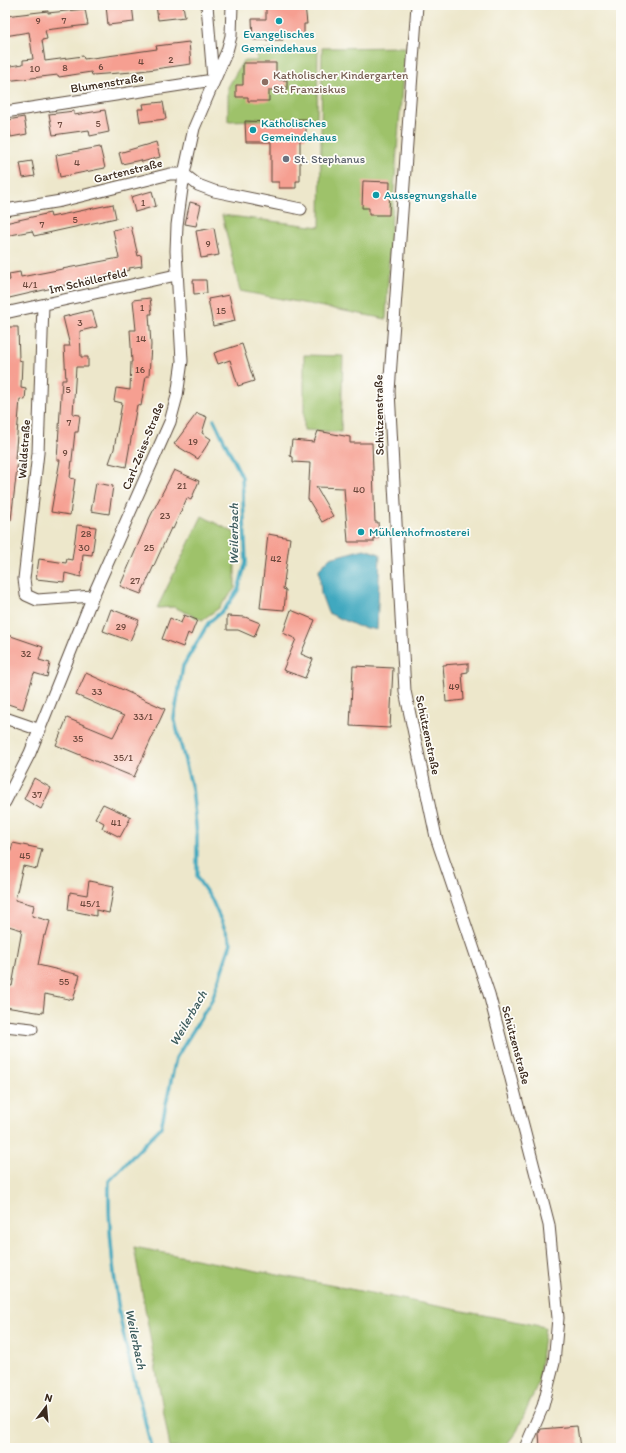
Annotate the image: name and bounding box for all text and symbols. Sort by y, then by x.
house number: 9 [35,14,41,27]
house number: 7 [62,14,67,27]
marker: Evangelisches Gemeindehaus [274,16,284,26]
place label: Evangelisches Gemeindehaus [241,27,317,55]
house number: 2 [168,53,174,66]
house number: 4 [138,55,144,68]
house number: 6 [98,60,104,73]
house number: 8 [62,61,68,74]
house number: 10 [30,62,40,75]
place label: Katholischer Kindergarten St. Franziskus [273,68,409,96]
street label: Blumenstraße [69,70,145,96]
marker: Katholischer Kindergarten St. Franziskus [260,77,270,87]
place label: Katholisches Gemeindehaus [261,116,337,144]
house number: 5 [95,117,101,130]
house number: 7 [58,118,63,131]
marker: Katholisches Gemeindehaus [248,125,258,135]
place label: St. Stephanus [294,152,365,166]
marker: St. Stephanus [281,154,291,164]
house number: 4 [74,156,80,169]
street label: Gartenstraße [92,156,164,186]
place label: Aussegnungshalle [384,188,477,202]
marker: Aussegnungshalle [371,190,381,200]
house number: 1 [141,196,146,209]
house number: 5 [72,213,78,226]
house number: 7 [40,218,45,231]
house number: 9 [205,237,211,250]
street label: Im Schöllerfeld [48,265,129,297]
house number: 4/1 [23,278,38,291]
house number: 1 [140,301,145,314]
house number: 15 [216,304,226,317]
house number: 3 [77,316,83,329]
house number: 14 [136,332,146,345]
house number: 16 [135,363,145,376]
street label: Schützenstraße [371,374,387,456]
house number: 5 [65,383,71,396]
street label: Carl-Zeiss-Straße [119,400,167,492]
house number: 7 [67,416,72,429]
street label: Waldstraße [15,419,33,479]
house number: 19 [188,435,198,448]
house number: 9 [62,446,68,459]
house number: 21 [177,479,187,492]
house number: 40 [353,483,365,496]
water label: Weilerbach [226,503,241,565]
house number: 23 [160,509,171,522]
place label: Mühlenhofmosterei [369,525,470,539]
house number: 28 [81,527,92,540]
marker: Mühlenhofmosterei [356,527,366,537]
house number: 30 [78,541,90,554]
house number: 25 [144,541,154,554]
house number: 42 [270,552,282,565]
house number: 27 [130,574,140,587]
house number: 29 [116,620,126,633]
house number: 32 [21,647,32,660]
house number: 49 [448,680,460,693]
house number: 33 [92,685,103,698]
street label: Schützenstraße [413,694,443,776]
house number: 33/1 [133,710,153,723]
house number: 35 [73,732,83,745]
house number: 35/1 [113,751,133,764]
house number: 37 [32,788,42,801]
house number: 41 [111,816,122,829]
house number: 45 [19,849,31,862]
house number: 45/1 [80,897,100,910]
house number: 55 [59,975,69,988]
water label: Weilerbach [166,987,210,1048]
street label: Schützenstraße [499,1004,533,1086]
water label: Weilerbach [122,1307,150,1371]
north arrow [26,1387,66,1427]
text: N [43,1391,54,1405]

